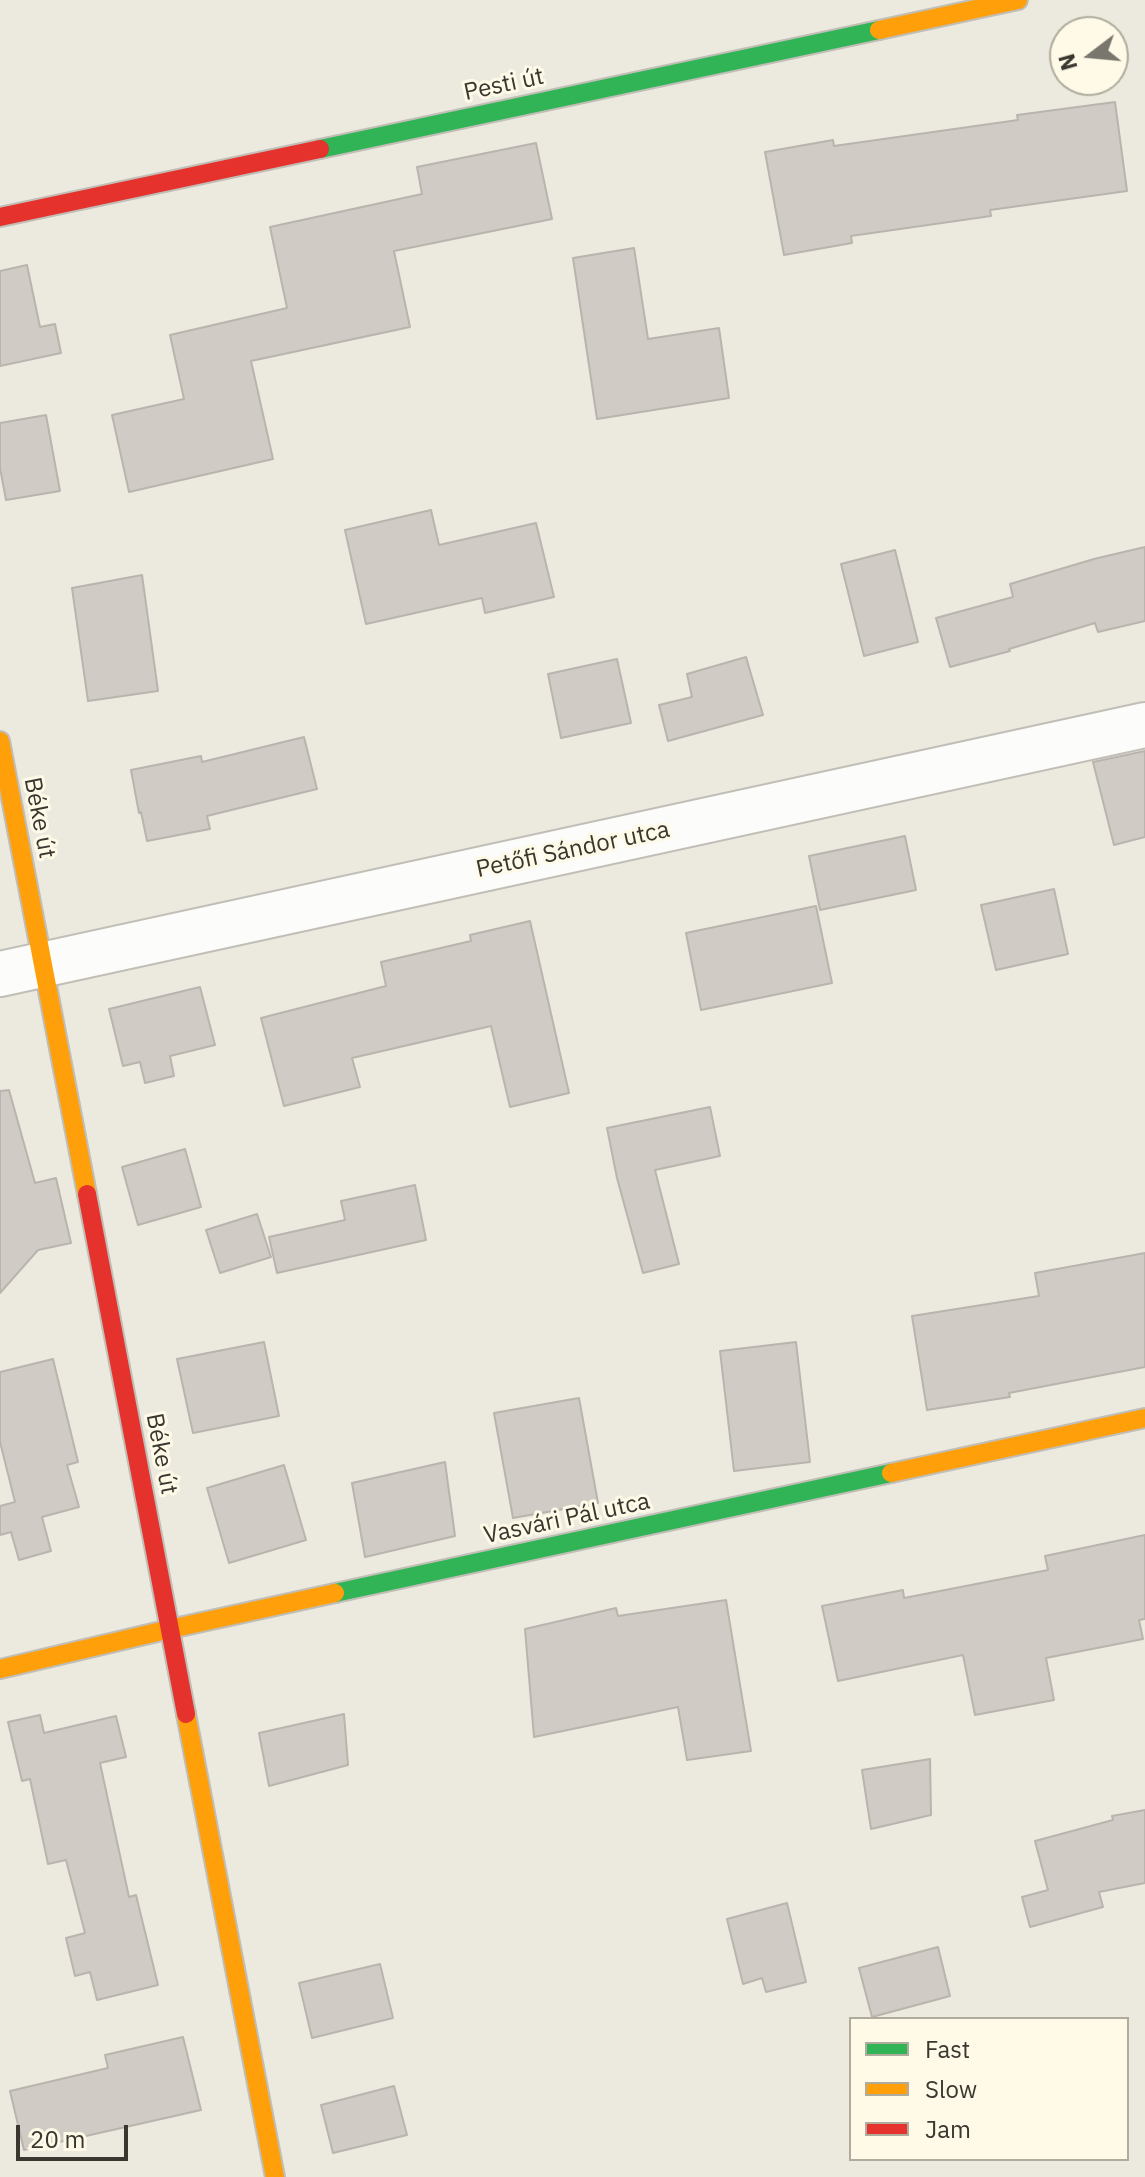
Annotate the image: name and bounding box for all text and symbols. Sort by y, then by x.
north arrow [1049,16,1129,96]
text: N [1051,51,1084,74]
street label: Pesti út [461,63,547,107]
street label: Béke út [17,775,61,861]
street label: Petőfi Sándor utca [474,815,672,885]
street label: Béke út [139,1411,183,1497]
street label: Vasvári Pál utca [481,1487,653,1551]
legend [849,2017,1129,2161]
text: Fast [925,2033,970,2065]
text: Slow [925,2073,977,2105]
scale bar [20,2109,132,2159]
text: Jam [925,2113,971,2145]
text: 20 m [30,2123,85,2155]

